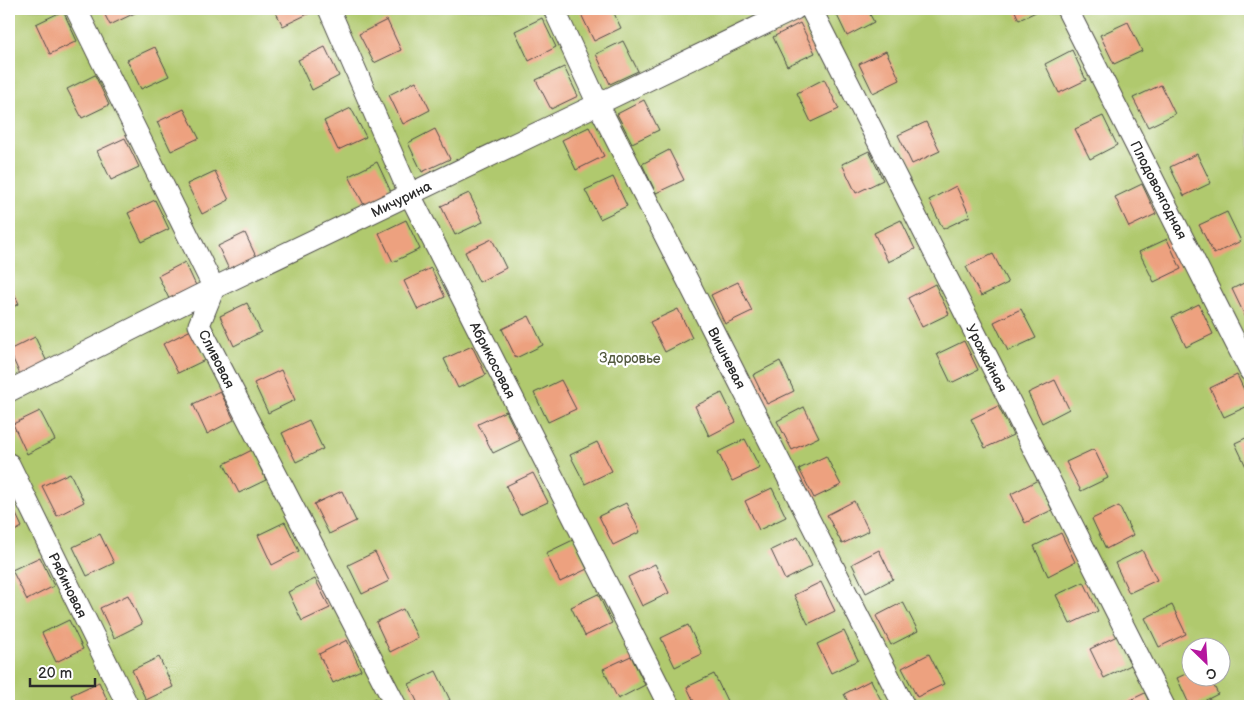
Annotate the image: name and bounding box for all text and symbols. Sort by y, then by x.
street label: Плодовоягодная [1126,138,1191,242]
street label: Мичурина [368,177,435,221]
street label: Абрикосовая [465,318,519,402]
street label: Урожайная [962,321,1011,395]
street label: Вишневая [704,325,749,392]
street label: Сливовая [195,327,239,391]
park label: Здоровье [599,350,661,367]
street label: Рябиновая [44,550,91,621]
north arrow [1182,638,1232,688]
scale bar [30,655,95,687]
text: 20 m [38,664,72,683]
text: С [1203,664,1219,683]

